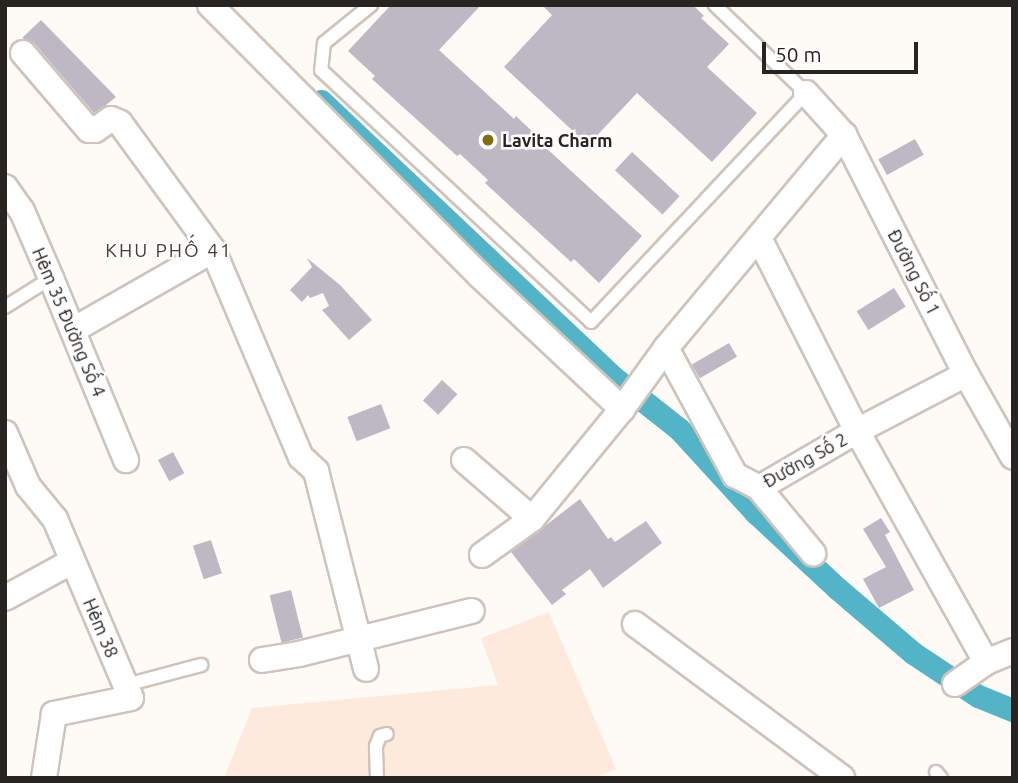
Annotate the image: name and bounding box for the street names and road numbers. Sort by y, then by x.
street label: Đường Số 1 [883,226,945,318]
street label: Hẻm 35 Đường Số 4 [28,244,110,400]
street label: Đường Số 2 [759,428,851,492]
street label: Hẻm 38 [79,595,123,661]

